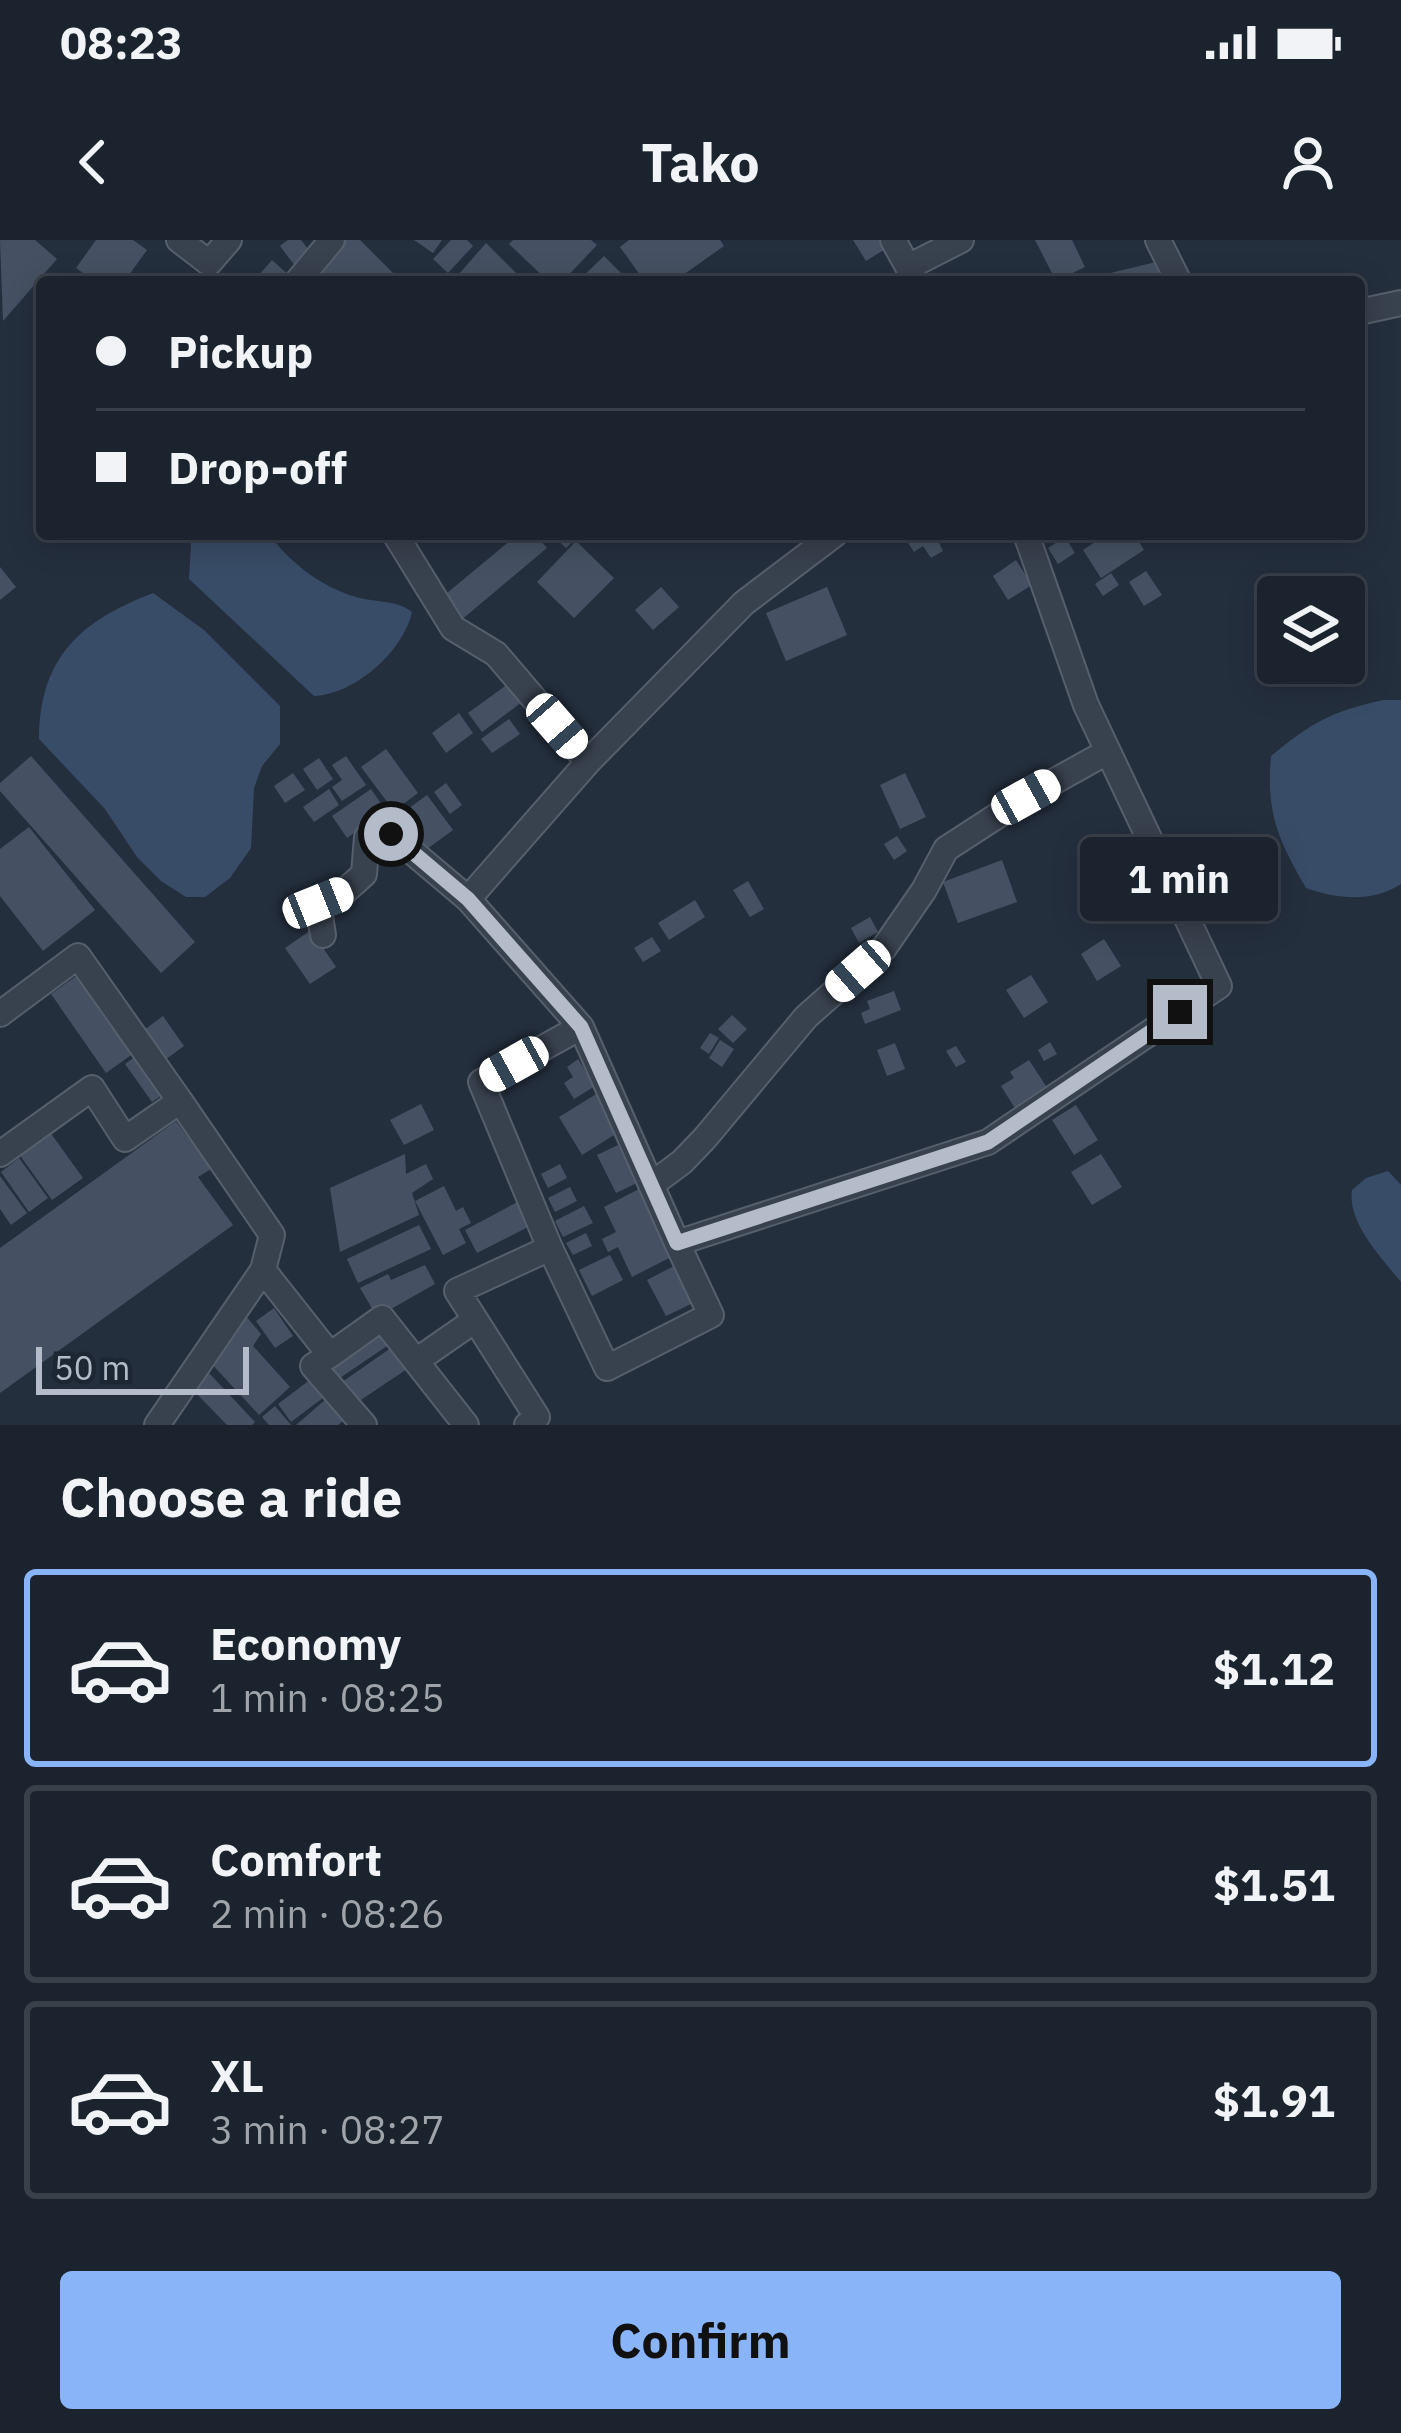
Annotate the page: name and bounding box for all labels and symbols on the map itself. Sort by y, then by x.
car [520,687,594,765]
car [986,764,1066,830]
route start [364,807,418,861]
callout: 1 min [1081,838,1279,922]
car [278,873,358,933]
car [819,934,897,1008]
route end [1153,985,1207,1039]
car [474,1031,554,1097]
scale bar [36,1341,249,1394]

